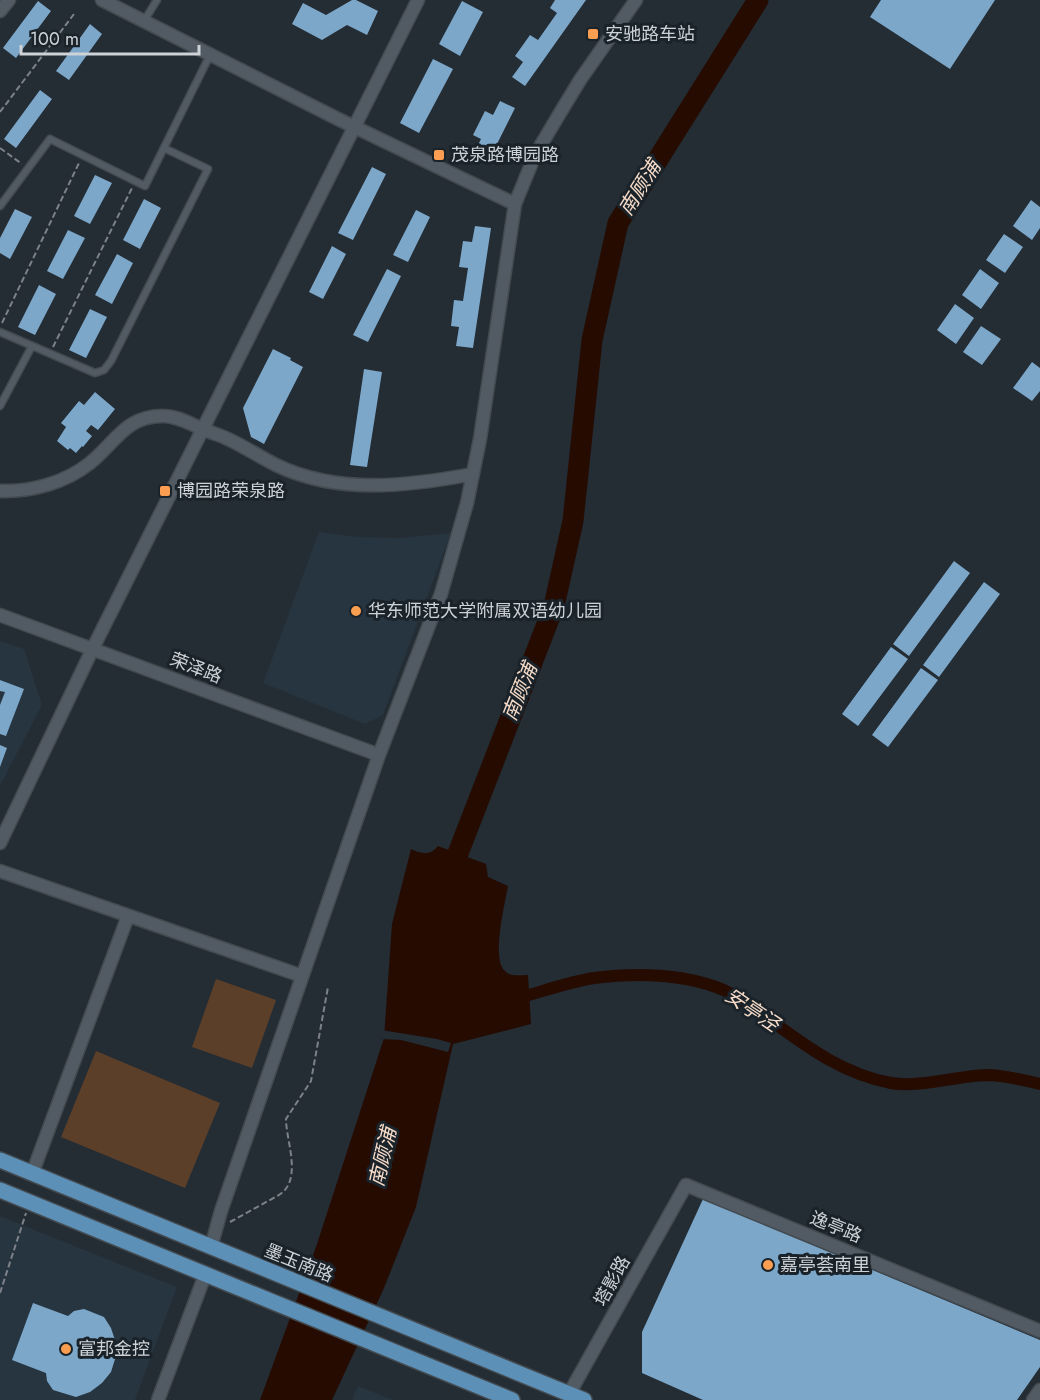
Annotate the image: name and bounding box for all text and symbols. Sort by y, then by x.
scale bar [21,18,200,56]
place label: 安驰路车站 [605,21,695,47]
text: 100 m [30,26,79,52]
marker: 安驰路车站 [586,27,600,41]
place label: 茂泉路博园路 [451,142,559,168]
marker: 茂泉路博园路 [432,148,446,162]
water label: 南顾浦 [612,152,670,221]
place label: 博园路荣泉路 [177,478,285,504]
marker: 博园路荣泉路 [158,484,172,498]
place label: 华东师范大学附属双语幼儿园 [368,598,602,624]
marker: 华东师范大学附属双语幼儿园 [349,604,363,618]
street label: 荣泽路 [166,646,226,690]
water label: 南顾浦 [495,656,546,725]
water label: 安亭泾 [719,981,787,1040]
water label: 南顾浦 [362,1122,405,1189]
street label: 逸亭路 [806,1205,866,1249]
street label: 墨玉南路 [261,1237,337,1289]
street label: 塔影路 [588,1251,636,1311]
place label: 嘉亭荟南里 [780,1252,870,1278]
marker: 嘉亭荟南里 [761,1258,775,1272]
place label: 富邦金控 [78,1336,150,1362]
marker: 富邦金控 [59,1342,73,1356]

